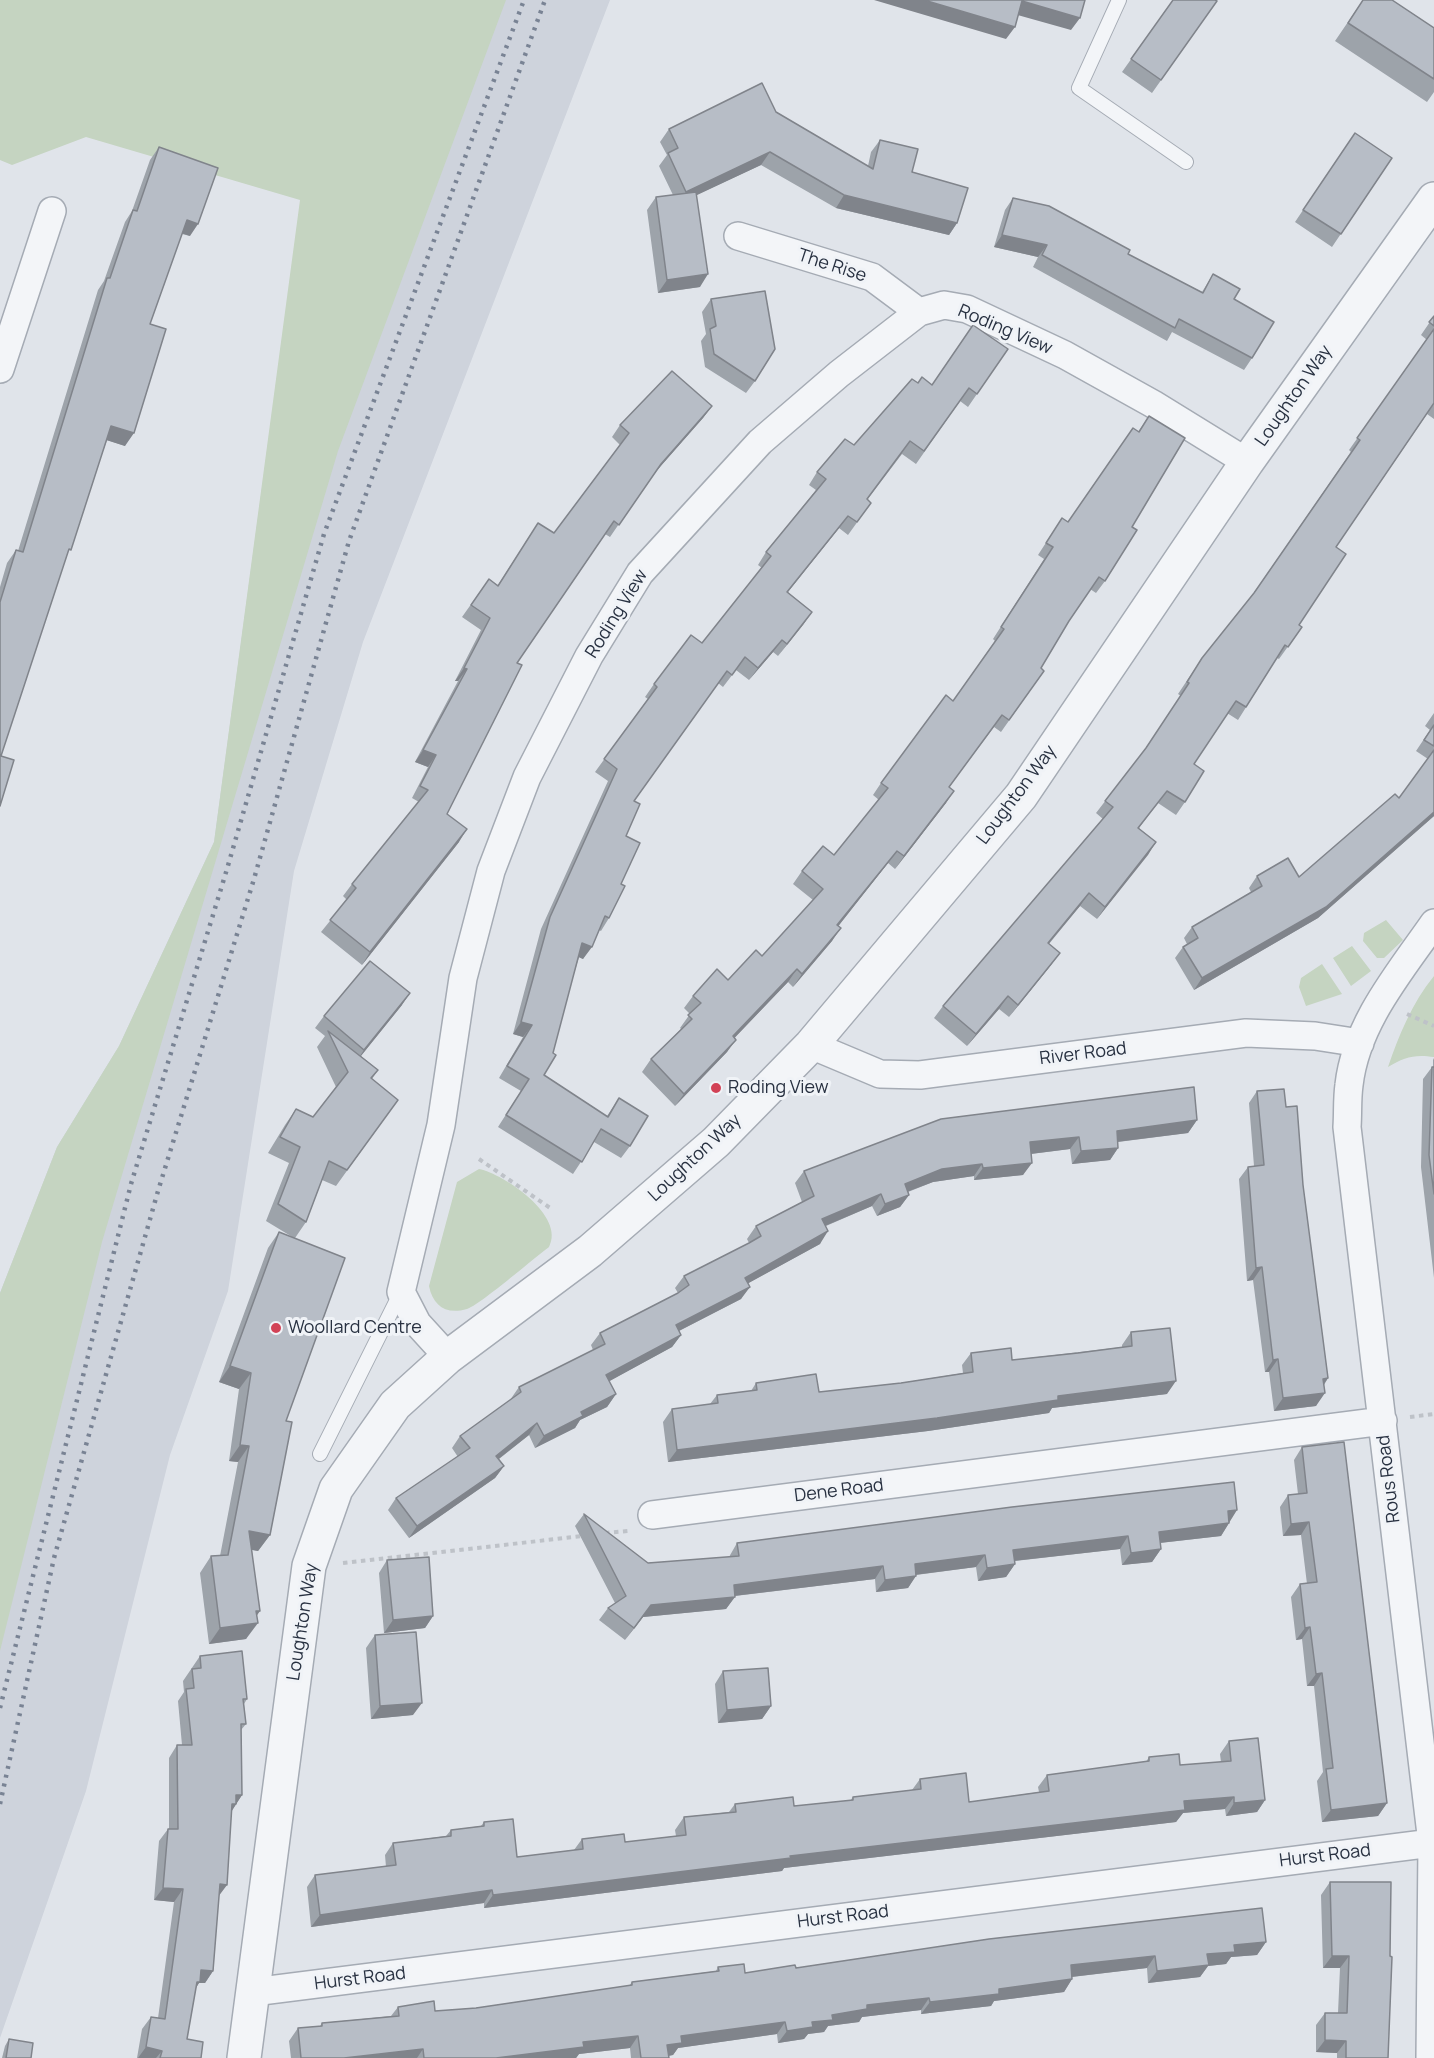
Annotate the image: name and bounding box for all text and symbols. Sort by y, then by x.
street label: The Rise [795,245,869,287]
street label: Roding View [955,300,1055,360]
street label: Loughton Way [1251,341,1337,451]
street label: Roding View [581,566,653,662]
street label: Loughton Way [973,741,1061,849]
street label: River Road [1038,1038,1128,1070]
place label: Roding View [728,1077,828,1099]
marker: Roding View [709,1081,723,1095]
street label: Loughton Way [644,1110,746,1206]
place label: Woollard Centre [288,1317,422,1339]
marker: Woollard Centre [269,1321,283,1335]
street label: Rous Road [1373,1434,1405,1524]
street label: Dene Road [793,1475,885,1507]
street label: Loughton Way [283,1562,323,1682]
street label: Hurst Road [1278,1840,1372,1872]
street label: Hurst Road [796,1901,890,1933]
street label: Hurst Road [313,1963,407,1995]

